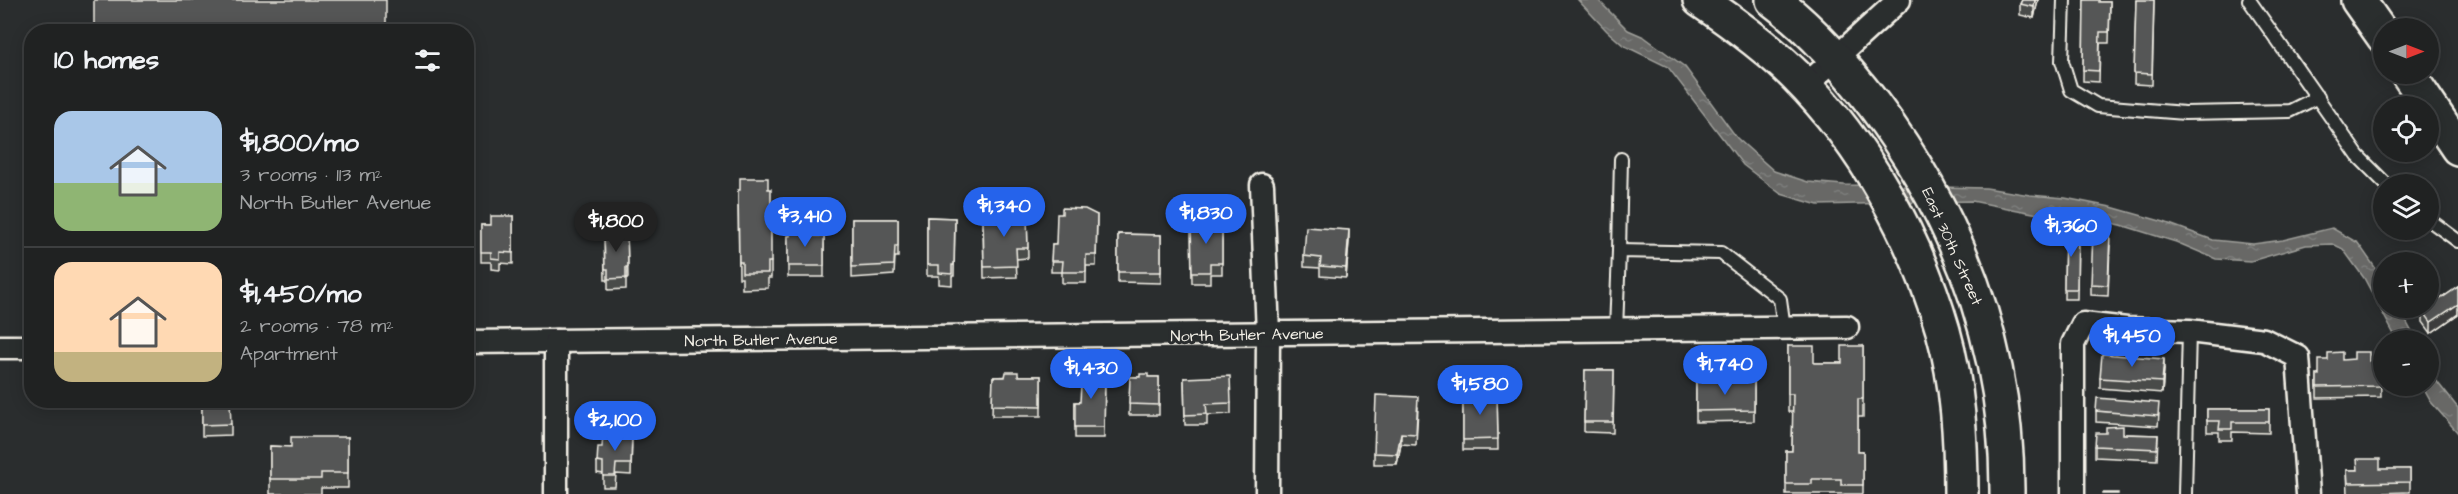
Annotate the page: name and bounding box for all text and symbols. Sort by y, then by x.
north arrow [2373,18,2439,84]
map controls [2373,18,2439,396]
text: 10 homes [54,42,159,78]
icon: filters [411,44,444,77]
button: locate [2373,96,2439,162]
text: $1,800/mo [240,125,359,161]
icon: home [102,135,174,207]
text: 3 rooms · 113 m² [240,161,383,189]
button: layers [2373,174,2439,240]
street label: East 30th Street [1916,184,1988,309]
pin: $1,340 [955,187,1053,238]
text: North Butler Avenue [240,189,431,217]
text: $1,340 [977,192,1031,220]
pin: $1,830 [1157,194,1255,245]
pin: $3,410 [756,197,854,248]
text: $1,830 [1179,199,1233,227]
pin: $1,800 [567,202,665,253]
text: $3,410 [778,202,832,230]
text: $1,800 [588,207,644,235]
pin: $1,360 [2022,207,2120,258]
text: $1,360 [2045,212,2097,240]
button: + [2373,252,2439,318]
text: $1,450/mo [240,276,362,312]
icon: home [102,286,174,358]
text: 2 rooms · 78 m² [240,312,394,340]
pin: $1,450 [2083,317,2181,368]
text: $1,450 [2103,322,2161,350]
street label: North Butler Avenue [1170,323,1324,347]
street label: North Butler Avenue [684,328,838,352]
button: − [2373,330,2439,396]
text: Apartment [240,340,338,368]
pin: $1,740 [1676,345,1774,396]
pin: $1,430 [1042,349,1140,400]
text: $1,740 [1697,350,1753,378]
text: $1,430 [1064,354,1118,382]
pin: $1,580 [1431,365,1529,416]
text: $1,580 [1452,370,1509,398]
pin: $2,100 [566,401,664,452]
text: $2,100 [588,406,642,434]

